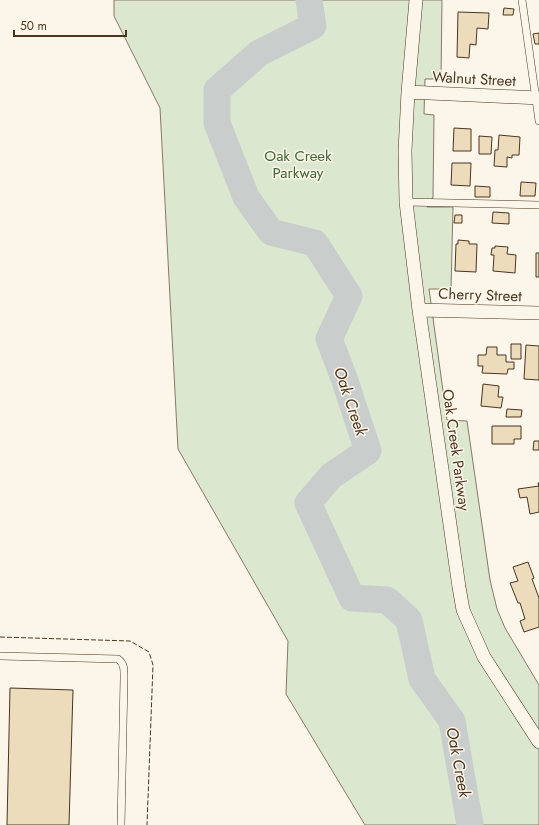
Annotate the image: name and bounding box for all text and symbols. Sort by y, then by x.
scale bar [14,12,126,38]
text: 50 m [20,17,47,35]
street label: Walnut Street [432,66,517,92]
park label: Oak Creek Parkway [264,145,332,184]
street label: Cherry Street [438,283,523,307]
water label: Oak Creek [328,364,373,440]
street label: Oak Creek Parkway [437,388,475,513]
water label: Oak Creek [440,725,477,800]

